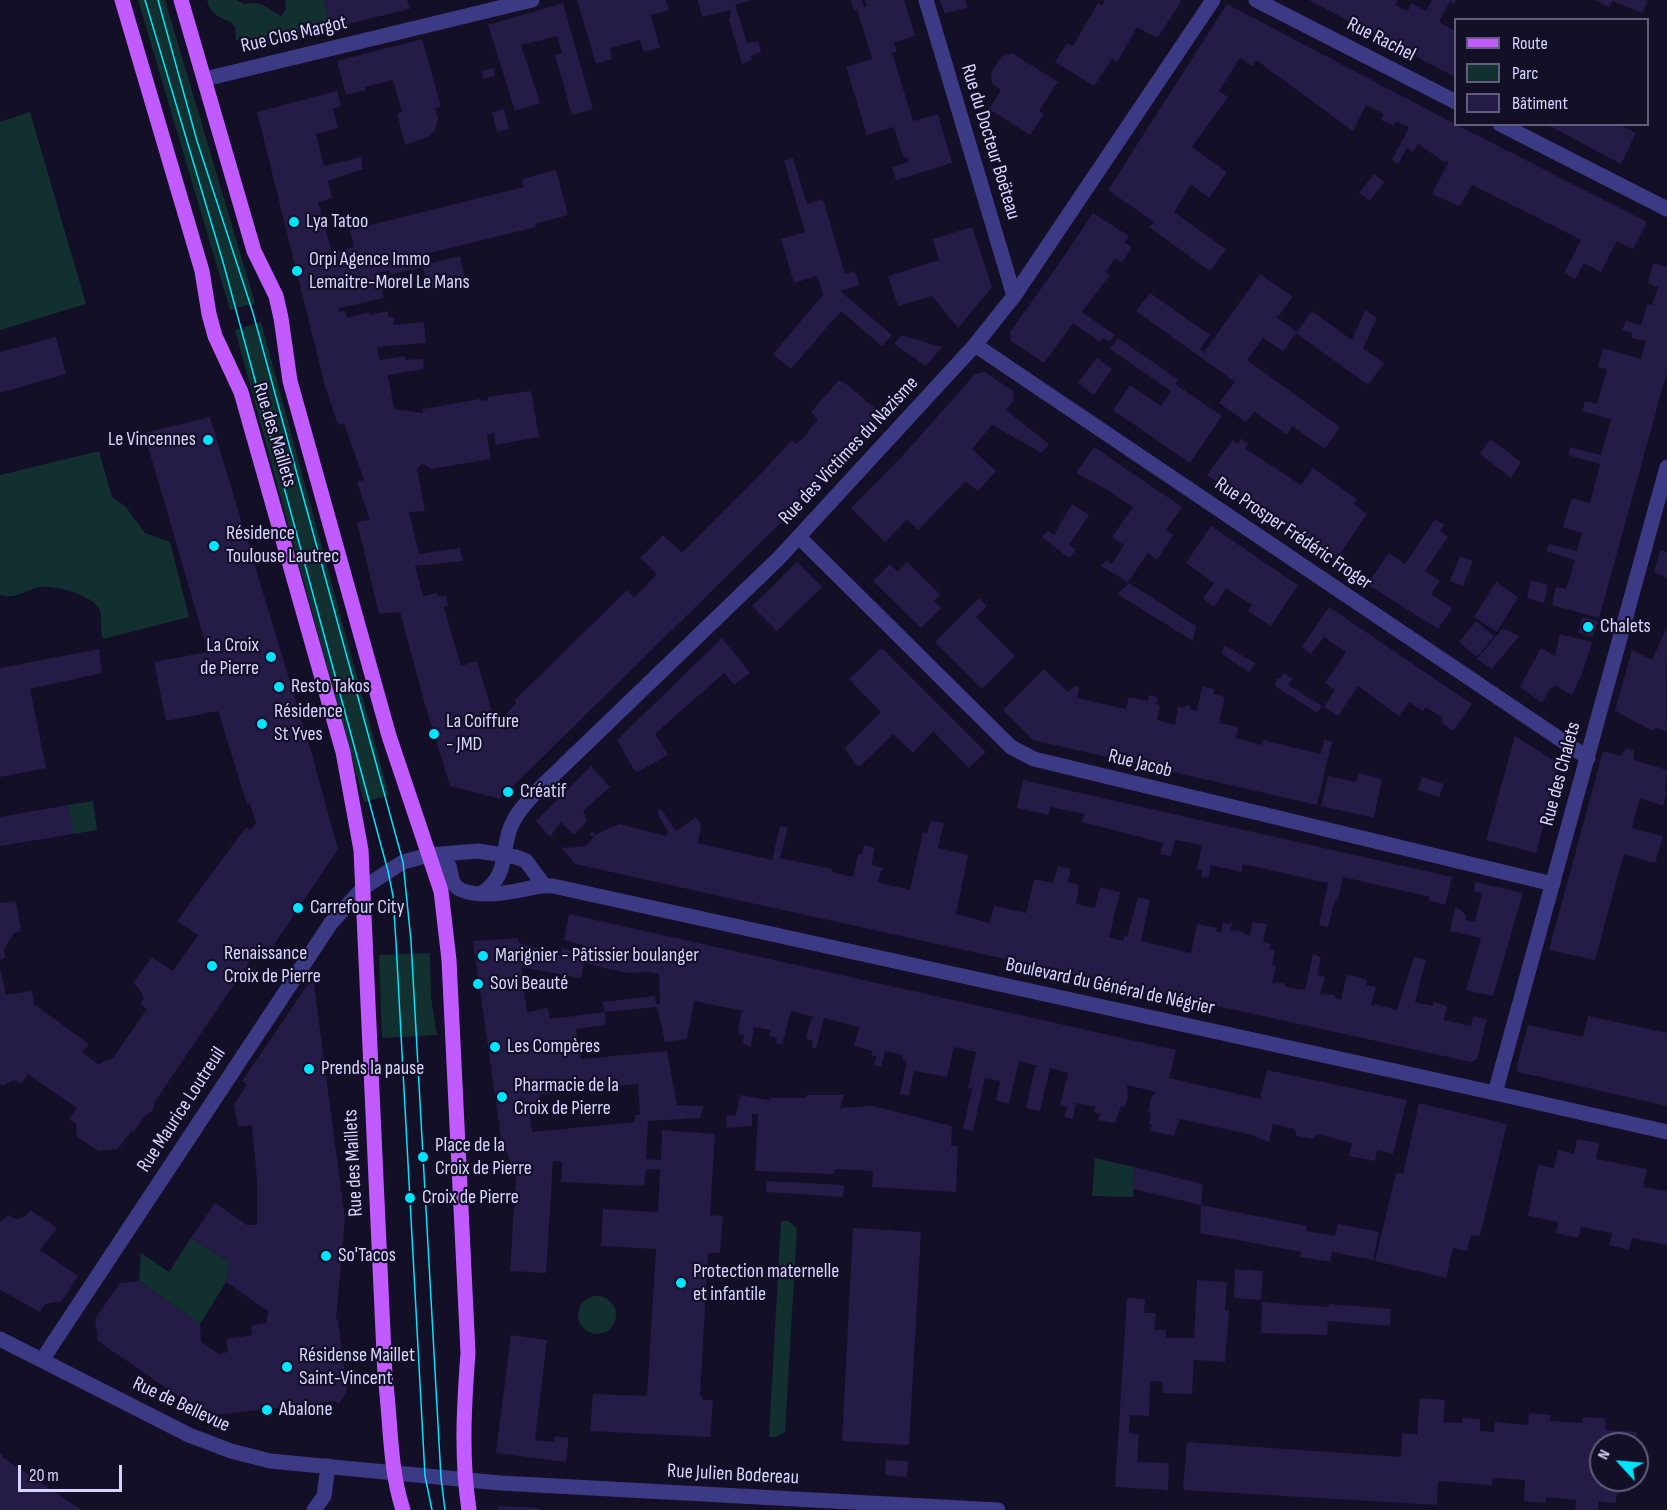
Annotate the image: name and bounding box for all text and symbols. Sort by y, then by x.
street label: Rue Clos Margot [239,11,349,59]
street label: Rue Rachel [1343,13,1419,67]
legend [1454,18,1649,126]
text: Route [1512,33,1548,54]
street label: Rue du Docteur Boëteau [955,61,1025,223]
text: Parc [1512,63,1538,84]
text: Bâtiment [1512,93,1568,114]
place label: Lya Tatoo [306,210,368,234]
marker: Lya Tatoo [287,215,301,229]
place label: Orpi Agence Immo Lemaitre-Morel Le Mans [309,248,470,295]
marker: Orpi Agence Immo Lemaitre-Morel Le Mans [290,264,304,278]
street label: Rue des Victimes du Nazisme [774,372,924,530]
street label: Rue des Maillets [247,380,301,490]
place label: Le Vincennes [108,428,196,452]
marker: Le Vincennes [201,433,215,447]
street label: Rue Prosper Frédéric Froger [1210,473,1376,595]
place label: Résidence Toulouse Lautrec [226,522,339,569]
marker: Résidence Toulouse Lautrec [207,539,221,553]
place label: Chalets [1600,615,1651,639]
marker: Chalets [1581,620,1595,634]
place label: La Croix de Pierre [200,634,259,681]
marker: La Croix de Pierre [264,650,278,664]
place label: Resto Takos [291,675,370,699]
marker: Resto Takos [272,680,286,694]
place label: Résidence St Yves [274,700,343,747]
place label: La Coiffure - JMD [446,710,519,757]
marker: Résidence St Yves [255,717,269,731]
street label: Rue des Chalets [1536,720,1586,828]
marker: La Coiffure - JMD [427,727,441,741]
street label: Rue Jacob [1105,744,1175,784]
place label: Créatif [520,780,566,804]
marker: Créatif [501,785,515,799]
place label: Carrefour City [310,896,404,920]
marker: Carrefour City [291,901,305,915]
place label: Renaissance Croix de Pierre [224,942,321,989]
place label: Marignier - Pâtissier boulanger [495,944,699,968]
marker: Marignier - Pâtissier boulanger [476,949,490,963]
street label: Boulevard du Général de Négrier [1003,953,1217,1021]
marker: Renaissance Croix de Pierre [205,959,219,973]
place label: Sovi Beauté [490,972,568,996]
marker: Sovi Beauté [471,977,485,991]
place label: Les Compères [507,1035,600,1059]
marker: Les Compères [488,1040,502,1054]
street label: Rue Maurice Loutreuil [133,1043,231,1177]
place label: Prends la pause [321,1057,424,1081]
marker: Prends la pause [302,1062,316,1076]
place label: Pharmacie de la Croix de Pierre [514,1074,619,1121]
marker: Pharmacie de la Croix de Pierre [495,1090,509,1104]
street label: Rue des Maillets [339,1109,369,1217]
place label: Place de la Croix de Pierre [435,1134,532,1181]
marker: Place de la Croix de Pierre [416,1150,430,1164]
place label: Croix de Pierre [422,1186,519,1210]
marker: Croix de Pierre [403,1191,417,1205]
place label: So'Tacos [338,1244,396,1268]
marker: So'Tacos [319,1249,333,1263]
place label: Protection maternelle et infantile [693,1260,839,1307]
marker: Protection maternelle et infantile [674,1276,688,1290]
place label: Résidense Maillet Saint-Vincent [299,1344,415,1391]
marker: Résidense Maillet Saint-Vincent [280,1360,294,1374]
street label: Rue de Bellevue [128,1372,234,1438]
place label: Abalone [279,1398,332,1422]
marker: Abalone [260,1403,274,1417]
north arrow [1589,1432,1649,1492]
text: N [1594,1447,1615,1463]
scale bar [21,1453,124,1491]
street label: Rue Julien Bodereau [666,1460,800,1490]
text: 20 m [29,1465,59,1486]

